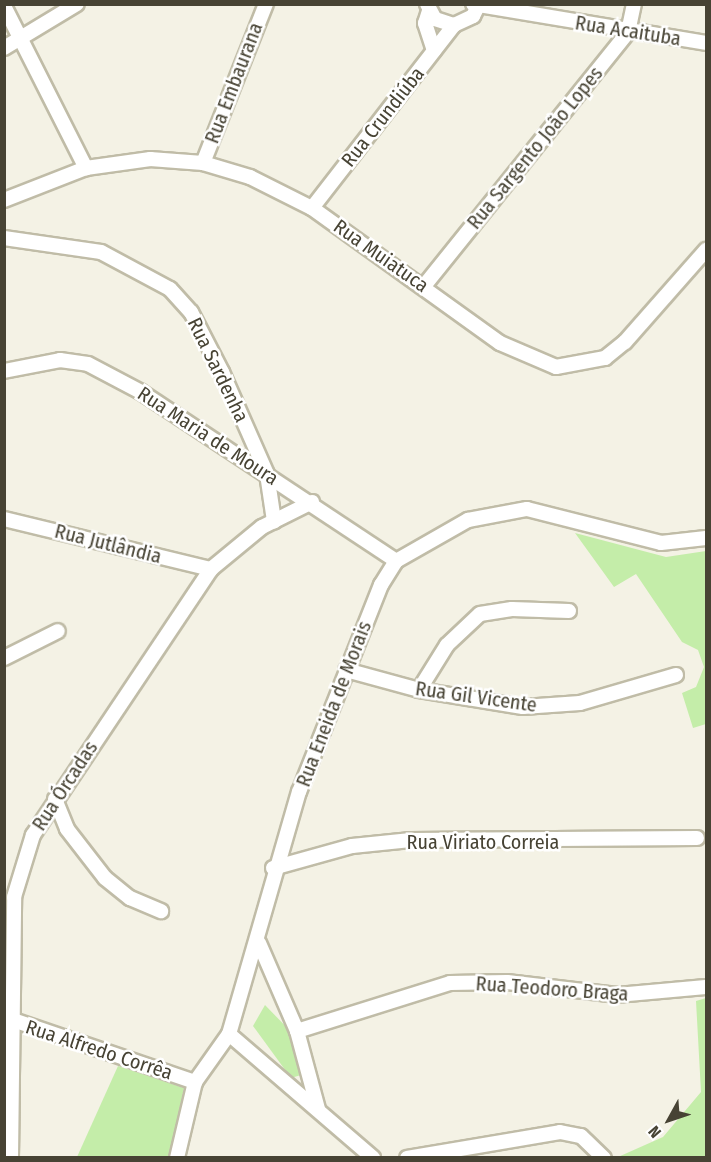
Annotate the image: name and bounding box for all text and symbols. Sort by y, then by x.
street label: Rua Acaituba [573,11,683,51]
street label: Rua Embaurana [200,19,268,147]
street label: Rua Crundiúba [337,62,429,172]
street label: Rua Sargento João Lopes [462,62,608,234]
street label: Rua Muiatuca [329,214,433,298]
street label: Rua Sardenha [182,314,254,426]
street label: Rua Maria de Moura [133,382,283,490]
street label: Rua Jutlândia [52,519,164,569]
street label: Rua Eneida de Morais [291,618,377,790]
street label: Rua Gil Vicente [414,677,538,717]
street label: Rua Órcadas [27,737,103,835]
street label: Rua Viriato Correia [407,830,559,854]
street label: Rua Teodoro Braga [475,972,629,1006]
street label: Rua Alfredo Corrêa [22,1015,176,1085]
north arrow [639,1090,699,1150]
text: N [644,1122,665,1142]

